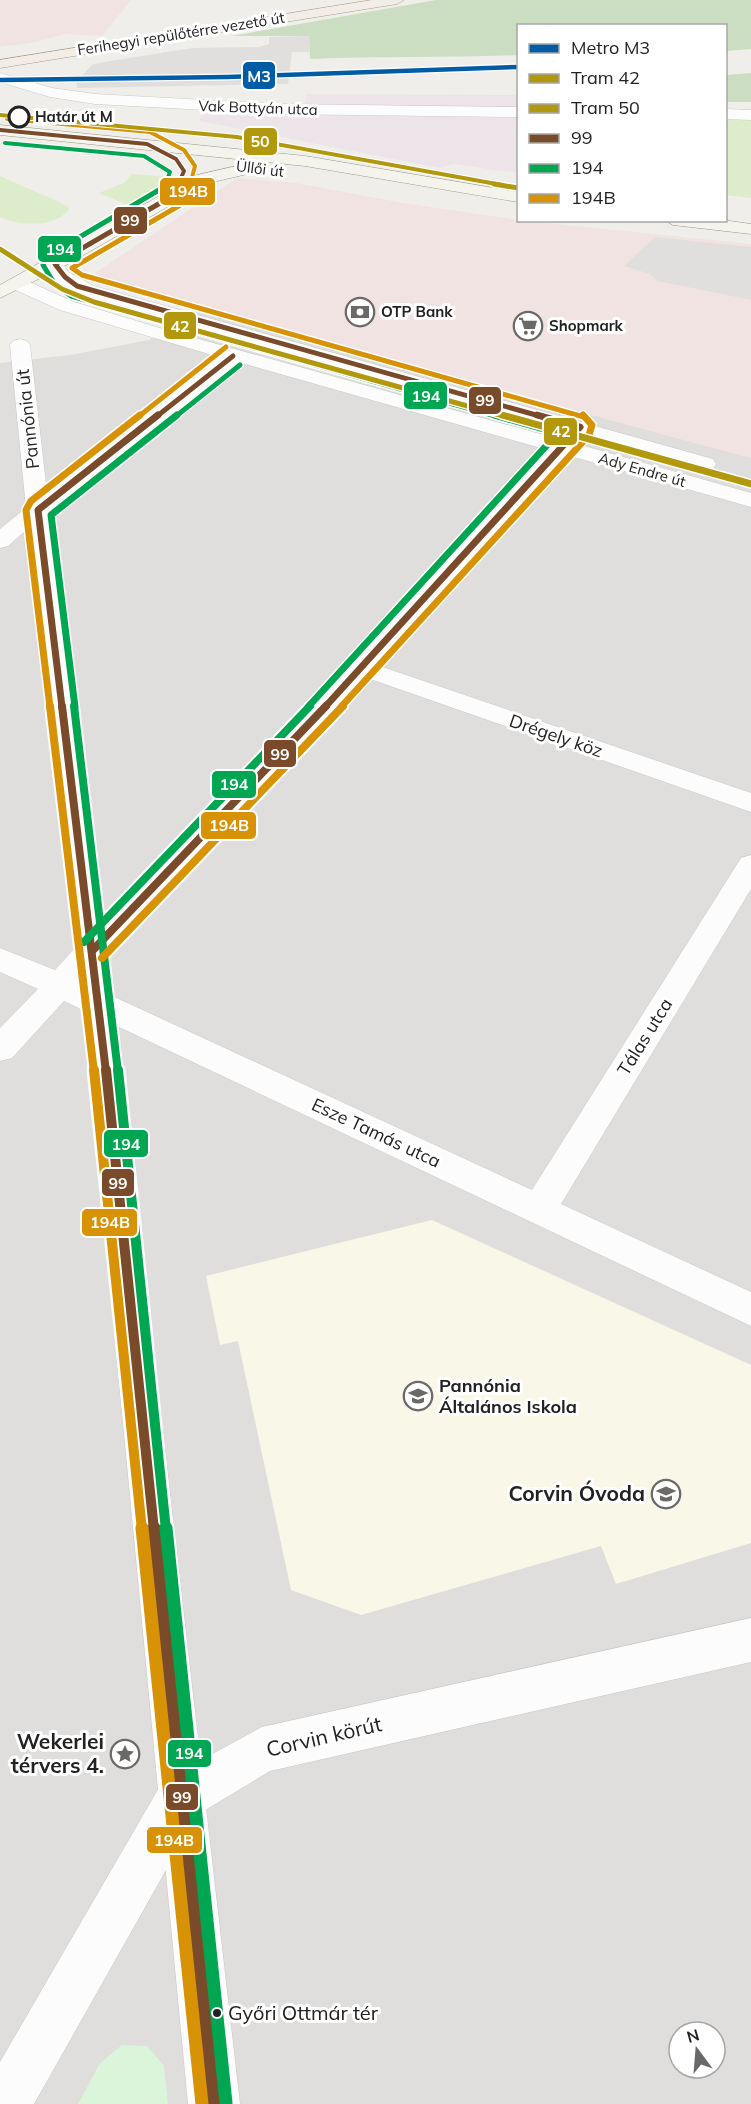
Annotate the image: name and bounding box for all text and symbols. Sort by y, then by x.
street label: Ferihegyi repülőtérre vezető út [76,8,286,59]
legend [517,24,727,222]
text: Metro M3 [571,36,650,59]
line badge: M3 [242,61,276,90]
text: M3 [247,66,271,86]
text: Tram 42 [571,66,640,89]
street label: Vak Bottyán utca [198,96,318,119]
text: Tram 50 [571,96,640,119]
marker: Határ út M [8,106,30,128]
place label: Határ út M [35,107,113,126]
text: 99 [571,126,593,149]
line badge: 50 [243,127,278,156]
text: 50 [250,131,270,151]
street label: Üllői út [235,156,285,181]
text: 194 [571,156,604,179]
line badge: 194B [159,177,216,206]
text: 194B [168,181,208,201]
text: 194B [571,186,616,209]
line badge: 99 [113,206,148,235]
text: 99 [120,210,140,230]
line badge: 194 [37,235,82,263]
text: 194 [46,239,75,259]
bank icon: OTP Bank [344,296,376,328]
place label: OTP Bank [381,302,453,321]
supermarket icon: Shopmark [512,310,544,342]
line badge: 42 [163,311,197,340]
text: 42 [170,316,190,336]
place label: Shopmark [549,316,624,335]
street label: Pannónia út [11,368,44,470]
line badge: 194 [403,381,448,410]
text: 194 [412,386,441,406]
line badge: 99 [468,386,502,415]
text: 99 [475,390,495,410]
line badge: 42 [543,417,578,446]
text: 42 [551,421,571,441]
street label: Ady Endre út [596,448,688,491]
street label: Drégely köz [506,709,606,762]
line badge: 99 [263,739,297,768]
text: 99 [270,744,290,764]
line badge: 194 [211,770,257,799]
text: 194 [220,774,249,794]
line badge: 194B [200,811,257,840]
text: 194B [209,815,249,835]
street label: Tálas utca [612,994,677,1080]
street label: Esze Tamás utca [308,1093,444,1172]
line badge: 194 [103,1129,149,1158]
text: 194 [112,1134,141,1154]
line badge: 99 [101,1168,135,1197]
text: 99 [108,1173,128,1193]
line badge: 194B [81,1208,138,1237]
text: 194B [90,1212,130,1232]
place label: Pannónia Általános Iskola [439,1374,577,1418]
school or university icon: Pannónia Általános Iskola [402,1380,434,1412]
school or university icon: Corvin Óvoda [650,1478,682,1510]
place label: Corvin Óvoda [509,1480,645,1506]
street label: Corvin körút [264,1710,384,1762]
place label: Wekerlei térvers 4. [11,1728,104,1778]
place icon: Wekerlei térvers 4. [109,1738,141,1770]
line badge: 194 [167,1739,212,1768]
text: 194 [175,1743,204,1763]
line badge: 99 [165,1783,199,1811]
text: 99 [172,1787,192,1807]
line badge: 194B [146,1826,203,1854]
text: 194B [154,1830,194,1850]
place label: Győri Ottmár tér [228,2000,379,2025]
marker: Győri Ottmár tér [211,2007,223,2019]
north arrow [667,2020,727,2080]
text: N [684,2024,701,2047]

